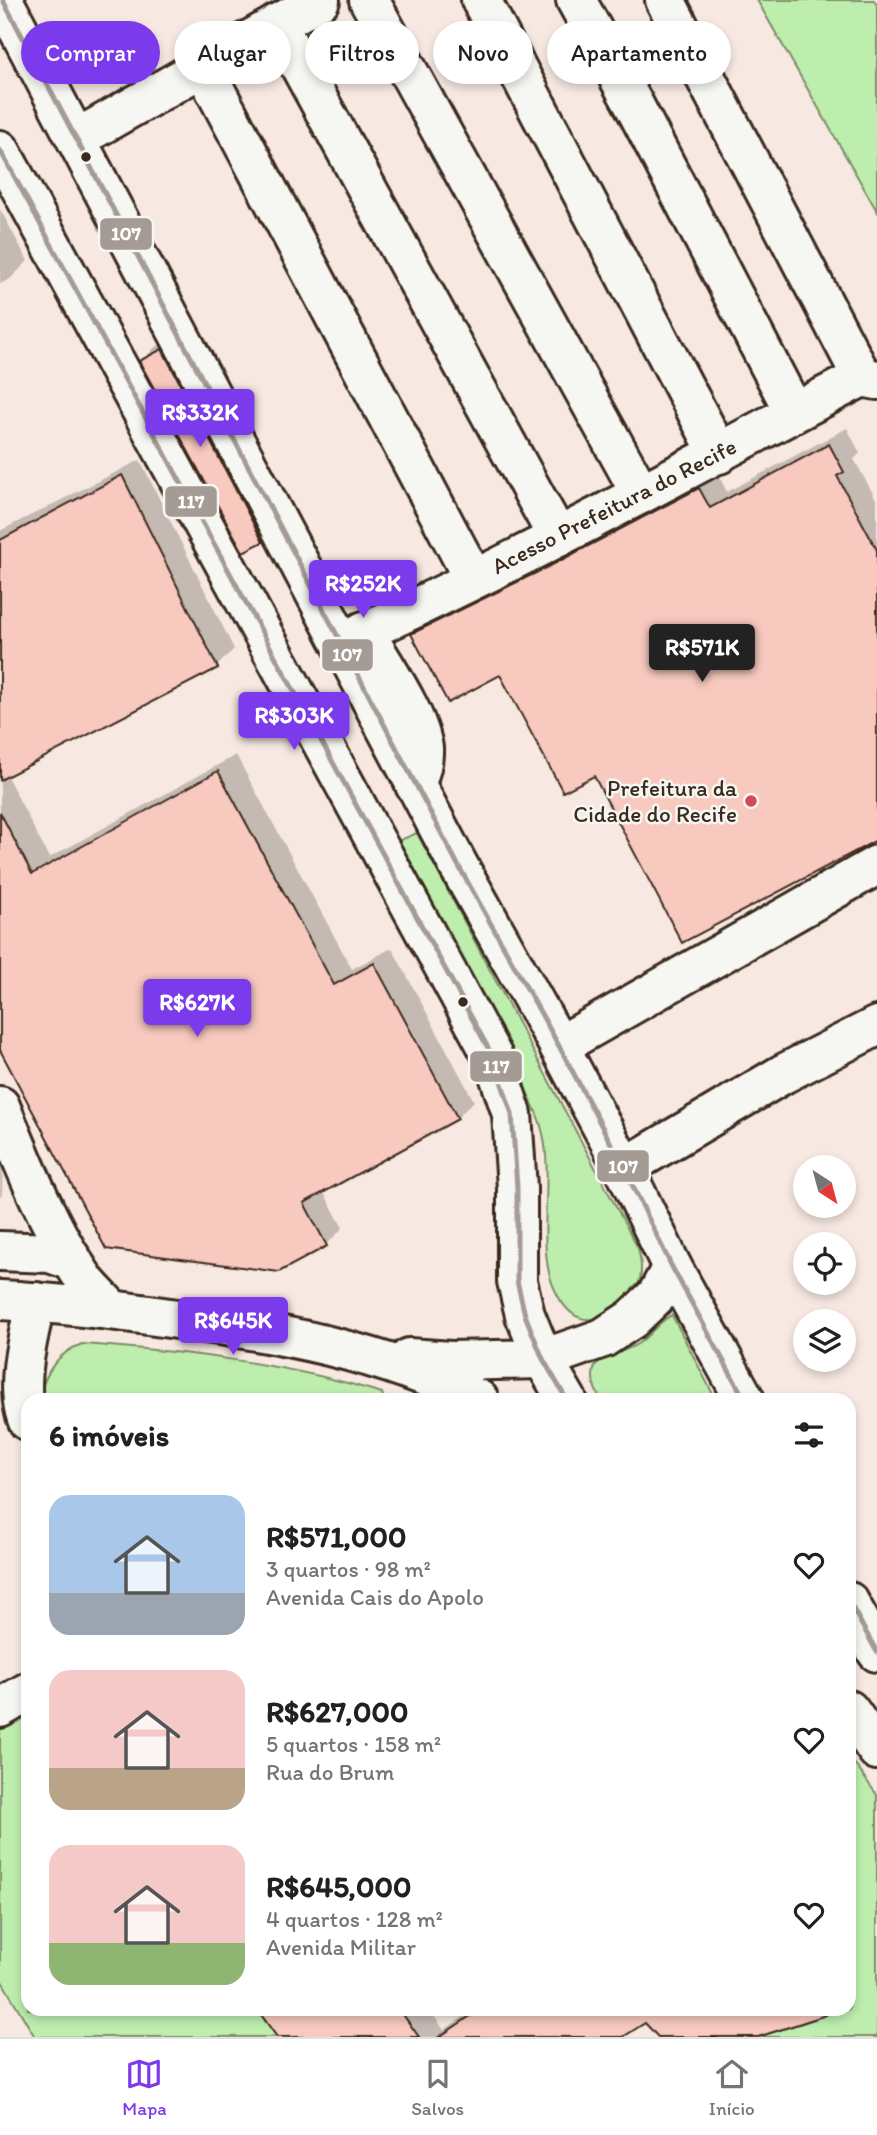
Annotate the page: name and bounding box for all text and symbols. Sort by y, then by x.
chip: Comprar [21,21,160,84]
chip: Alugar [174,21,291,84]
chip: Filtros [305,21,419,84]
chip: Novo [433,21,533,84]
chip: Apartamento [547,21,731,84]
unlabelled marker [79,150,93,164]
line badge: 107 [99,217,153,251]
text: 107 [111,222,142,245]
pin: R$332K [143,390,257,449]
text: R$332K [161,398,239,426]
street label: Acesso Prefeitura do Recife [487,432,741,580]
line badge: 117 [164,485,218,518]
text: 117 [177,490,205,513]
pin: R$252K [306,560,420,620]
text: R$252K [325,569,401,597]
pin: R$571K [645,624,759,684]
text: R$571K [665,633,739,661]
line badge: 107 [321,638,374,672]
text: 107 [332,643,363,666]
pin: R$303K [237,692,351,752]
text: R$303K [254,701,334,729]
place label: Prefeitura da Cidade do Recife [573,774,737,828]
marker: Prefeitura da Cidade do Recife [743,793,759,809]
pin: R$627K [140,979,254,1039]
text: R$627K [159,988,235,1016]
unlabelled marker [456,995,470,1009]
line badge: 117 [469,1050,523,1083]
text: 117 [482,1055,510,1078]
line badge: 107 [596,1149,650,1183]
text: 107 [608,1155,639,1178]
north arrow [793,1155,856,1218]
map controls [793,1155,856,1372]
button: locate [793,1232,856,1295]
pin: R$645K [176,1298,290,1357]
text: R$645K [194,1306,272,1334]
button: layers [793,1309,856,1372]
icon: filters [790,1416,828,1454]
text: 6 imóveis [49,1417,169,1454]
text: R$571,000 [266,1518,406,1555]
icon: home [105,1523,189,1607]
icon: heart [790,1546,828,1584]
text: 3 quartos · 98 m² [266,1555,431,1583]
text: Avenida Cais do Apolo [266,1583,484,1611]
text: R$627,000 [266,1693,408,1730]
icon: home [105,1698,189,1782]
icon: heart [790,1721,828,1759]
text: 5 quartos · 158 m² [266,1730,441,1758]
text: Rua do Brum [266,1758,394,1786]
text: R$645,000 [266,1868,412,1905]
icon: home [105,1873,189,1957]
icon: heart [790,1896,828,1934]
text: 4 quartos · 128 m² [266,1905,443,1933]
text: Avenida Militar [266,1933,416,1961]
tab: Mapa [122,2055,167,2120]
tab: Salvos [411,2055,464,2120]
tab: Início [709,2055,755,2120]

